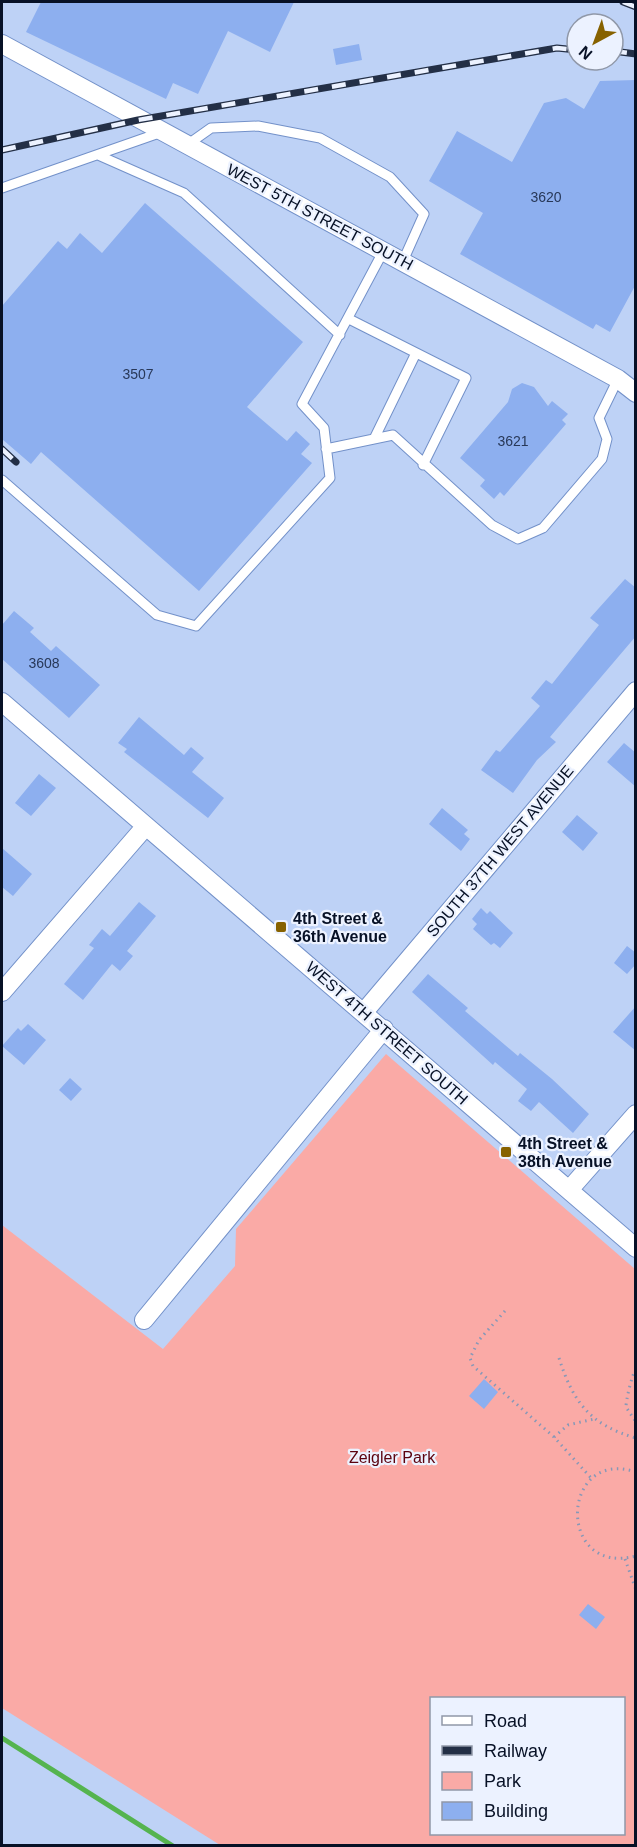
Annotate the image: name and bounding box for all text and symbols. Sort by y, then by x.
north arrow [565,12,625,72]
text: N [576,43,595,63]
street label: WEST 5TH STREET SOUTH [224,161,416,273]
house number: 3620 [530,189,562,205]
house number: 3507 [122,366,154,382]
house number: 3621 [497,433,529,449]
house number: 3608 [28,655,60,671]
street label: SOUTH 37TH WEST AVENUE [423,762,577,940]
place label: 4th Street & 36th Avenue [293,910,387,945]
marker: 4th Street & 36th Avenue [274,920,288,934]
street label: WEST 4TH STREET SOUTH [303,958,471,1108]
place label: 4th Street & 38th Avenue [518,1135,612,1170]
marker: 4th Street & 38th Avenue [499,1145,513,1159]
park label: Zeigler Park [349,1449,436,1466]
legend [430,1697,625,1835]
text: Road [484,1711,527,1731]
text: Railway [484,1741,547,1761]
text: Park [484,1771,522,1791]
text: Building [484,1801,548,1821]

